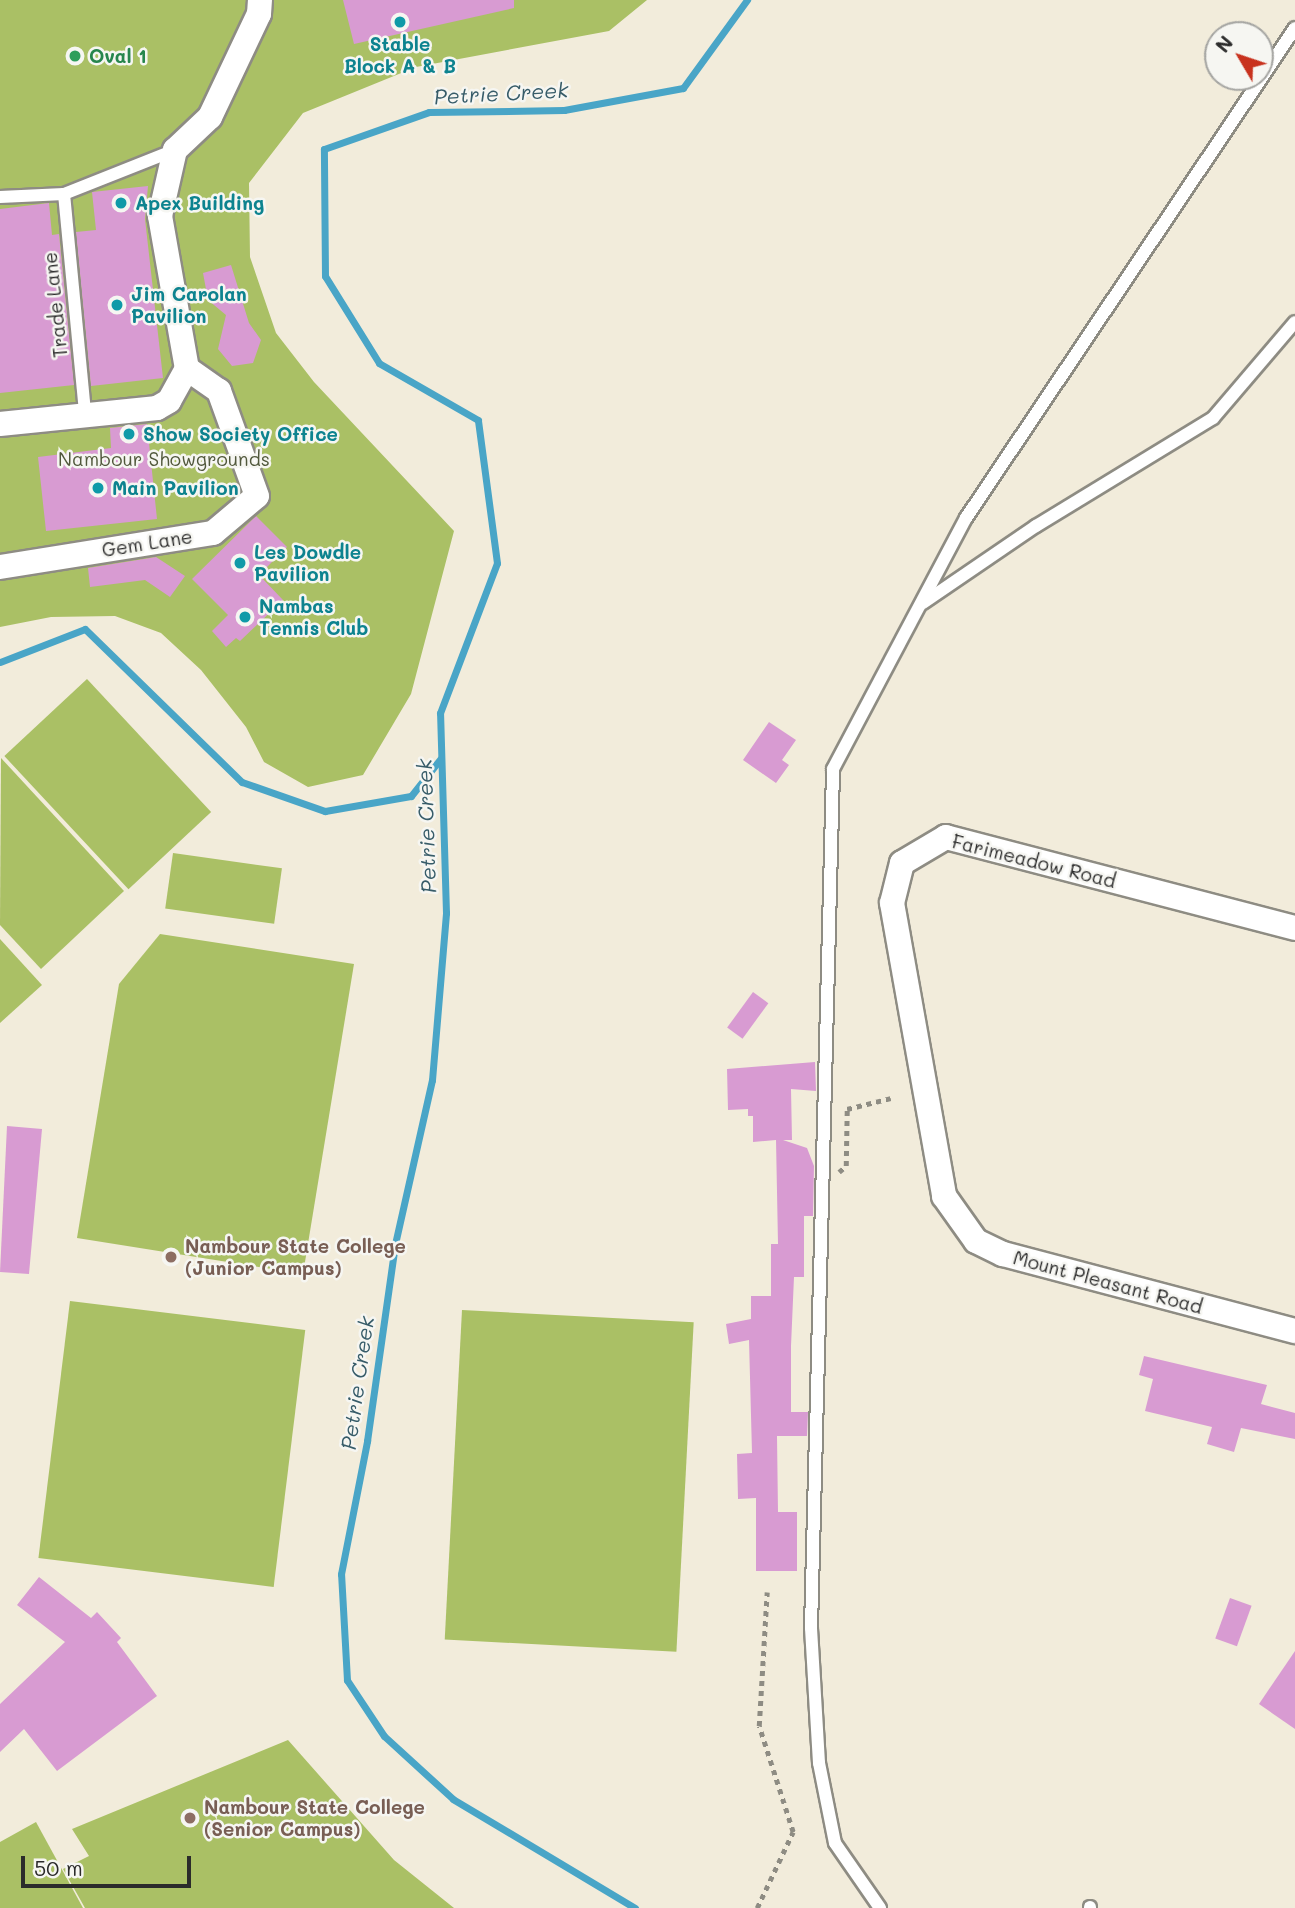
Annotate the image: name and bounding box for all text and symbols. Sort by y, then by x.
marker: Stable Block A & B [392,14,408,30]
north arrow [1204,21,1274,91]
text: N [1210,30,1238,57]
place label: Stable Block A & B [344,33,456,77]
place label: Oval 1 [89,45,147,67]
marker: Oval 1 [67,48,83,64]
water label: Petrie Creek [433,77,569,109]
place label: Apex Building [135,192,264,214]
marker: Apex Building [113,195,129,211]
street label: Trade Lane [38,251,72,359]
place label: Jim Carolan Pavilion [131,283,247,327]
marker: Jim Carolan Pavilion [109,297,125,313]
place label: Show Society Office [143,423,338,445]
marker: Show Society Office [121,426,137,442]
park label: Nambour Showgrounds [58,448,270,470]
place label: Main Pavilion [112,477,239,499]
marker: Main Pavilion [90,480,106,496]
street label: Gem Lane [100,525,194,561]
place label: Les Dowdle Pavilion [254,541,361,585]
marker: Les Dowdle Pavilion [232,555,248,571]
place label: Nambas Tennis Club [259,595,368,639]
marker: Nambas Tennis Club [237,609,253,625]
water label: Petrie Creek [411,758,441,894]
street label: Farimeadow Road [950,830,1118,892]
place label: Nambour State College (Junior Campus) [185,1235,406,1279]
street label: Mount Pleasant Road [1011,1246,1205,1318]
marker: Nambour State College (Junior Campus) [163,1249,179,1265]
water label: Petrie Creek [335,1315,379,1451]
place label: Nambour State College (Senior Campus) [204,1796,425,1840]
marker: Nambour State College (Senior Campus) [182,1810,198,1826]
scale bar [24,1842,194,1886]
text: 50 m [34,1854,83,1881]

